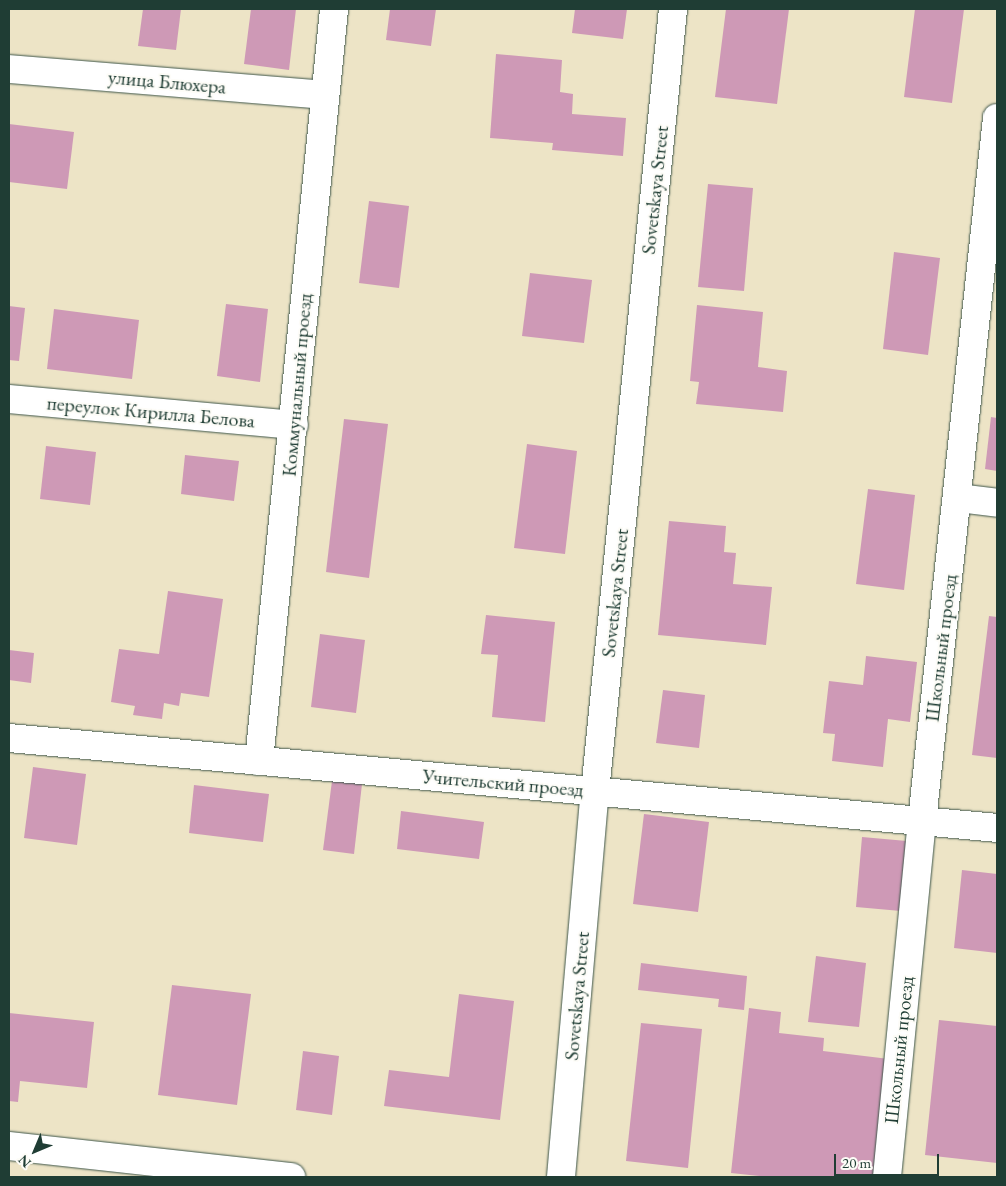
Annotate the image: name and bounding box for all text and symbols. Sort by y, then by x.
street label: улица Блюхера [107,65,227,99]
street label: Sovetskaya Street [636,124,674,256]
street label: Коммунальный проезд [277,292,317,478]
street label: переулок Кирилла Белова [46,391,256,433]
street label: Sovetskaya Street [596,527,634,659]
street label: Школьный проезд [920,573,962,723]
street label: Учительский проезд [421,764,585,802]
street label: Sovetskaya Street [559,931,595,1061]
street label: Школьный проезд [879,975,919,1125]
north arrow [10,1126,60,1176]
scale bar [836,1144,941,1176]
text: N [14,1151,35,1172]
text: 20 m [842,1153,871,1172]

